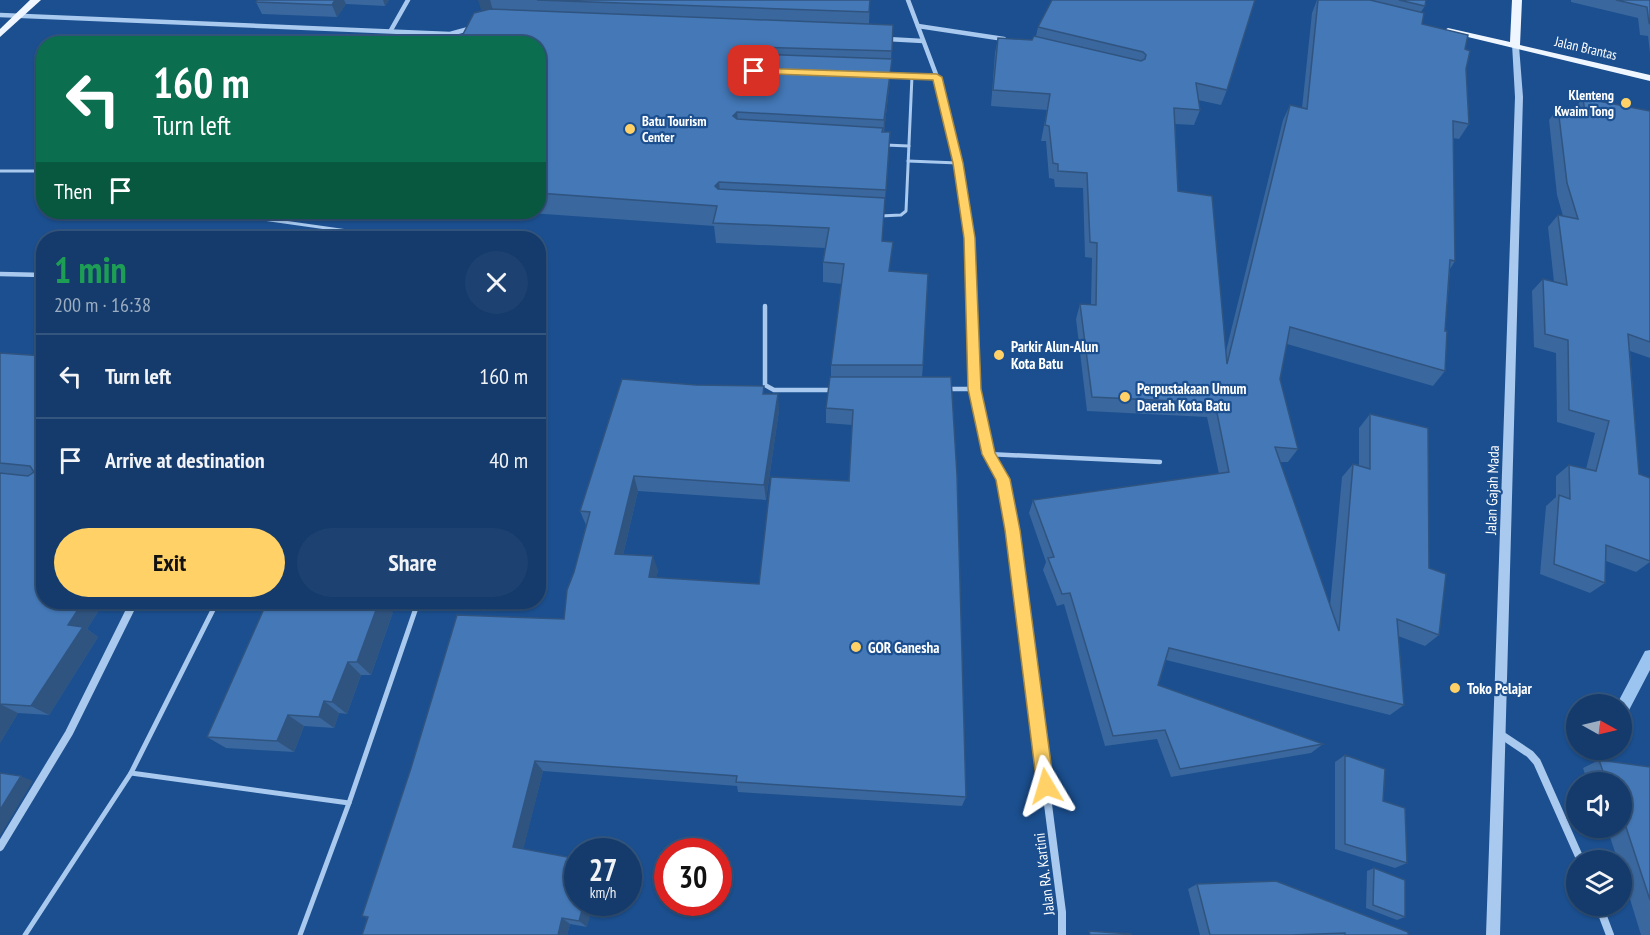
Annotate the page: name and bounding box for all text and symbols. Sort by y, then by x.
street label: Jalan Brantas [1552,32,1619,64]
pin [728,45,779,96]
icon: arrive [737,54,770,87]
text: 160 m [153,55,250,110]
icon: left [54,60,132,138]
place label: Klenteng Kwaim Tong [1554,86,1614,120]
marker: Klenteng Kwaim Tong [1619,96,1633,110]
text: Turn left [153,108,231,142]
place label: Batu Tourism Center [642,112,706,146]
marker: Batu Tourism Center [623,122,637,136]
icon: arrive [104,174,137,207]
text: Then [54,177,92,205]
text: 1 min [54,246,127,293]
button: close [465,251,528,314]
text: 200 m · 16:38 [54,292,151,318]
place label: Parkir Alun-Alun Kota Batu [1011,337,1099,373]
marker: Parkir Alun-Alun Kota Batu [992,348,1006,362]
icon: left [54,360,87,393]
text: Turn left [105,362,171,390]
text: 160 m [479,362,528,390]
place label: Perpustakaan Umum Daerah Kota Batu [1137,379,1246,415]
marker: Perpustakaan Umum Daerah Kota Batu [1118,390,1132,404]
icon: arrive [54,444,87,477]
street label: Jalan Gajah Mada [1481,445,1503,536]
text: Arrive at destination [105,446,265,474]
text: 40 m [489,446,528,474]
button: Exit [54,528,285,597]
button: Share [297,528,528,597]
place label: GOR Ganesha [868,638,939,657]
marker: GOR Ganesha [849,640,863,654]
place label: Toko Pelajar [1467,679,1533,698]
marker: Toko Pelajar [1448,681,1462,695]
north arrow [1566,694,1632,760]
map controls [1566,694,1632,916]
position arrow [1014,754,1078,818]
button: sound [1566,772,1632,838]
street label: Jalan RA. Kartini [1030,832,1059,917]
speed limit sign: 30 [654,838,732,916]
text: 27 [589,850,617,889]
button: layers [1566,850,1632,916]
text: km/h [590,883,616,902]

